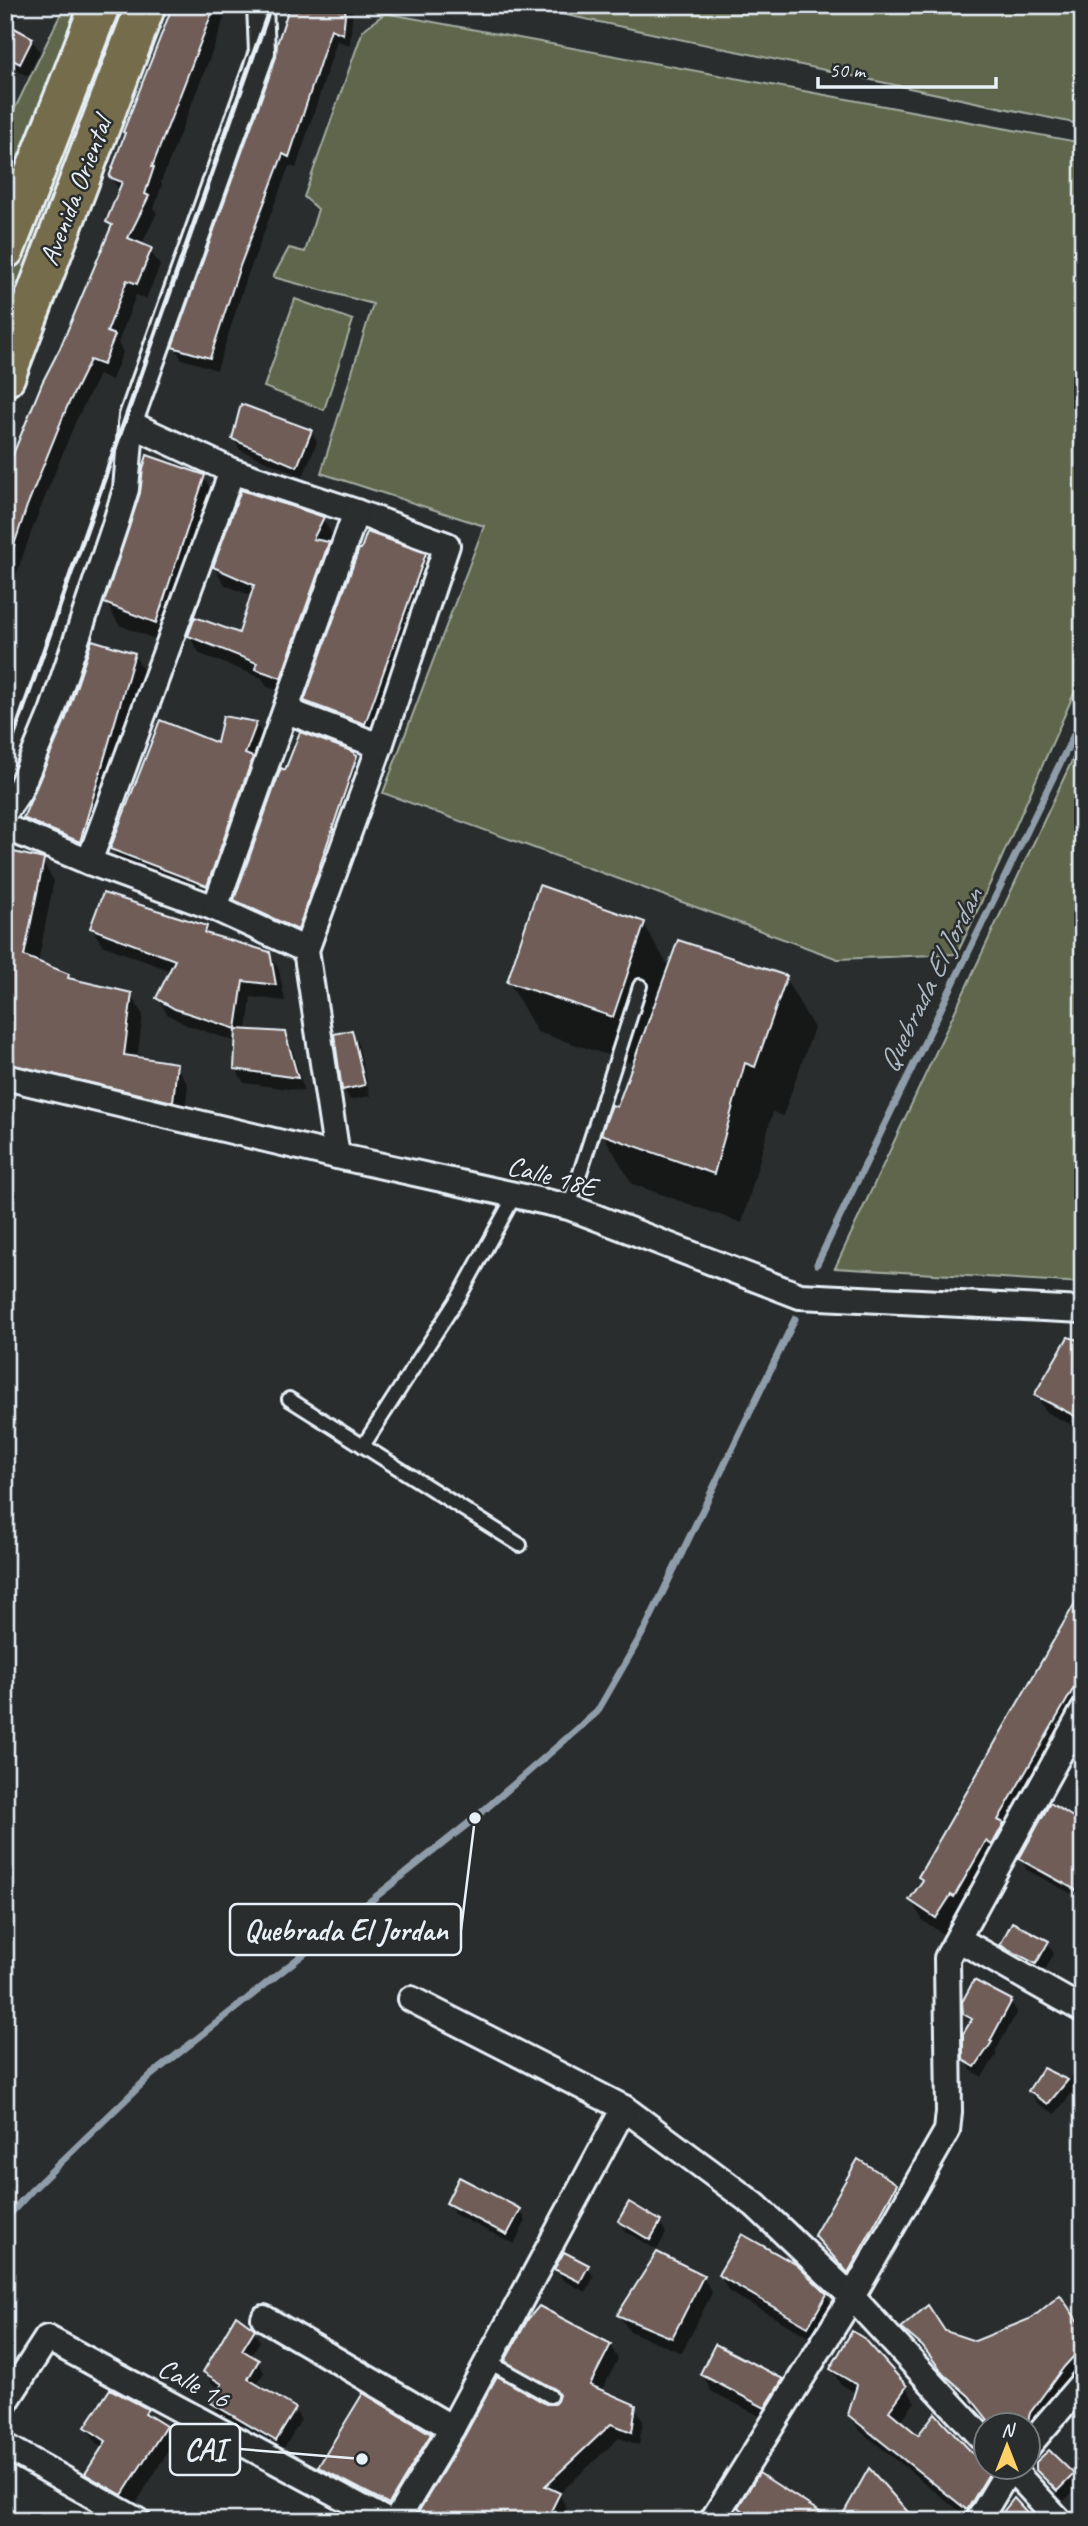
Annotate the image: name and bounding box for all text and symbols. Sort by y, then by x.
scale bar [818,46,997,90]
text: 50 m [829,57,867,83]
street label: Avenida Oriental [31,107,121,270]
water label: Quebrada El Jordan [869,879,992,1078]
street label: Calle 18E [504,1147,603,1205]
callout: Quebrada El Jordan [230,1904,461,1955]
text: Quebrada El Jordan [244,1911,449,1949]
street label: Calle 16 [152,2350,237,2417]
north arrow [972,2410,1042,2480]
text: N [1001,2418,1016,2442]
callout: CAI [170,2424,240,2475]
text: CAI [184,2431,231,2469]

